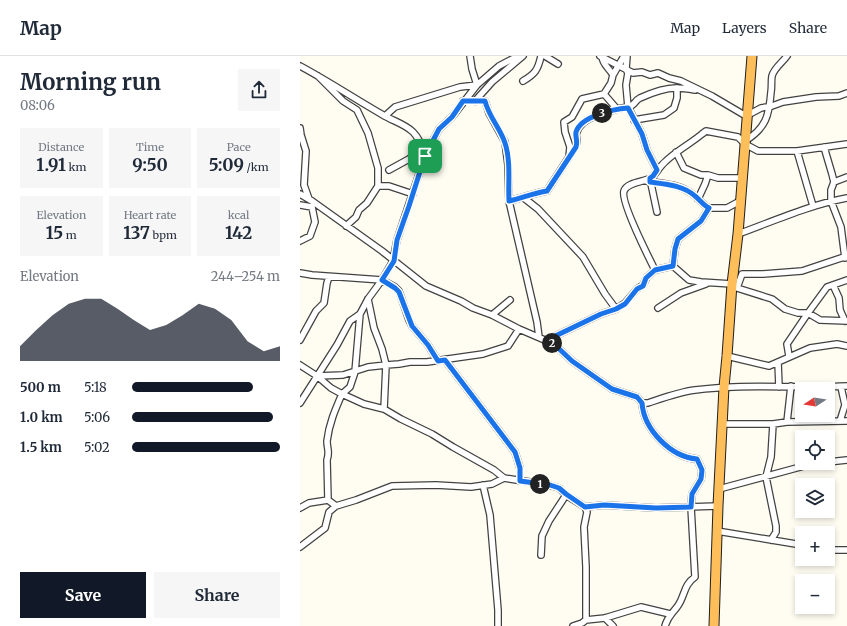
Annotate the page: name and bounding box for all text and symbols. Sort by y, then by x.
text: Map [20,16,62,40]
text: Map [670,19,700,37]
text: Layers [722,19,767,37]
text: Share [789,19,827,37]
text: Morning run [20,68,161,96]
button: share [238,69,280,111]
text: 08:06 [20,97,55,114]
pin: 3 [592,103,612,123]
text: 3 [599,106,605,120]
pin [408,139,442,173]
text: Distance [38,140,84,154]
text: Time [136,140,164,154]
text: Pace [227,140,251,154]
icon: arrive [414,145,436,167]
text: 1.91 [36,154,66,176]
text: 9:50 [132,154,168,176]
text: 5:09 [209,154,244,176]
text: km [66,160,86,174]
text: /km [244,160,269,174]
text: Elevation [36,208,86,222]
text: Heart rate [124,208,176,222]
text: kcal [228,208,249,222]
text: 15 [46,222,63,244]
text: 137 [123,222,150,244]
text: 142 [225,222,252,244]
text: m [63,228,77,242]
text: bpm [150,228,177,242]
text: Elevation [20,268,79,285]
text: 244–254 m [211,268,280,285]
pin: 2 [542,333,562,353]
text: 2 [549,336,555,350]
text: 500 m [20,379,61,396]
text: 5:18 [84,379,107,396]
north arrow [795,382,835,422]
map controls [795,382,835,614]
text: 1.0 km [20,409,63,426]
text: 5:06 [84,409,110,426]
button: locate [795,430,835,470]
text: 1.5 km [20,439,62,456]
text: 5:02 [84,439,110,456]
pin: 1 [530,474,550,494]
text: 1 [537,477,543,491]
button: layers [795,478,835,518]
button: + [795,526,835,566]
button: Save [20,572,146,618]
button: Share [154,572,280,618]
button: − [795,574,835,614]

